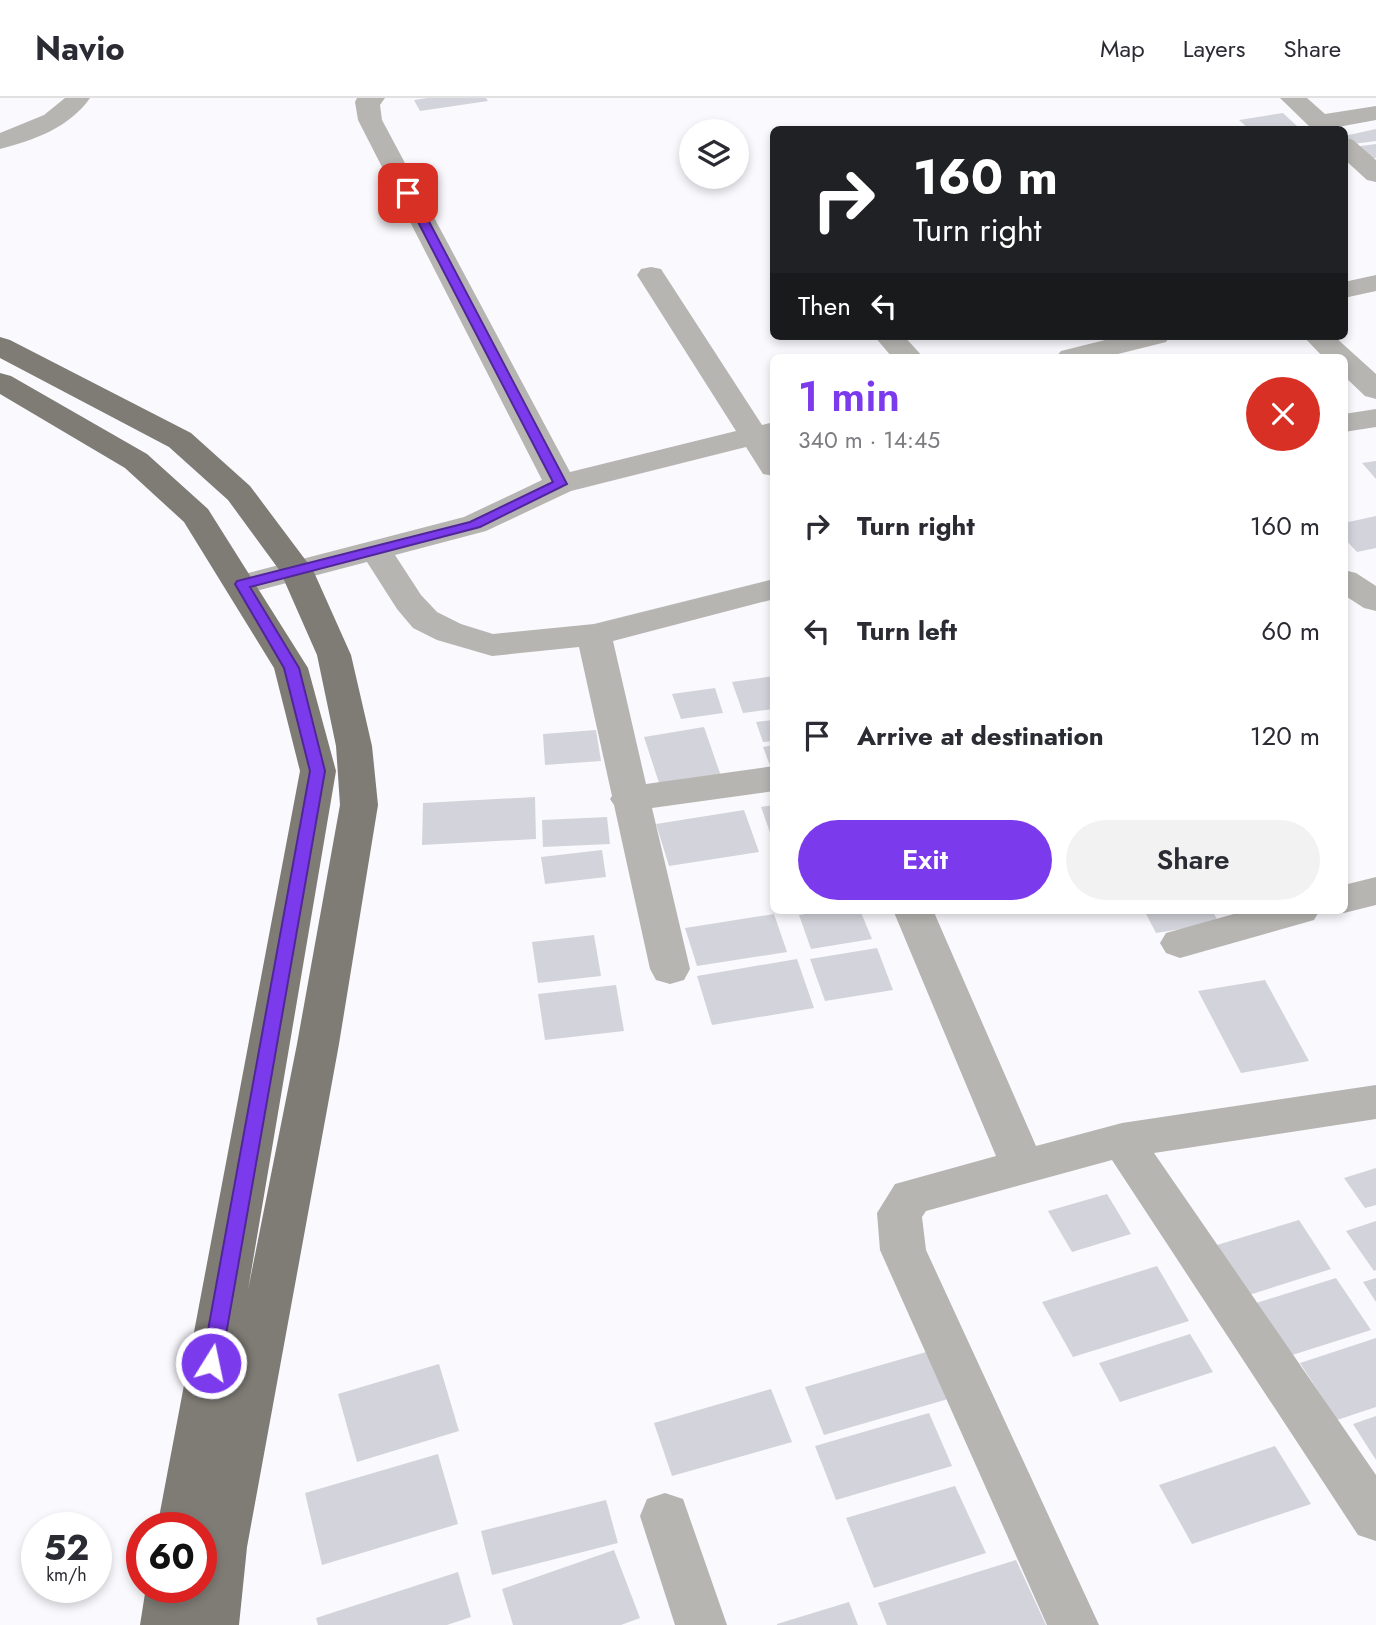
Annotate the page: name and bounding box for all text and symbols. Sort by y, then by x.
text: Navio [35,25,125,72]
text: Map [1100,31,1145,66]
text: Layers [1183,31,1245,66]
text: Share [1283,31,1341,66]
map controls [679,119,749,189]
button: layers [679,119,749,189]
text: 160 m [913,142,1058,212]
icon: right [798,154,889,245]
pin [378,163,438,223]
icon: arrive [389,174,427,212]
text: Turn right [913,207,1042,253]
text: Then [798,287,851,325]
icon: left [865,287,903,325]
text: 1 min [798,366,900,427]
button: close [1246,377,1320,451]
text: 340 m · 14:45 [798,423,940,457]
icon: right [798,507,836,545]
text: Turn right [857,507,975,545]
text: 160 m [1250,507,1320,545]
icon: left [798,612,836,650]
text: Turn left [857,612,957,650]
text: 60 m [1261,612,1320,650]
icon: arrive [798,717,836,755]
text: Arrive at destination [857,717,1104,755]
text: 120 m [1250,717,1320,755]
button: Exit [798,820,1052,900]
button: Share [1066,820,1320,900]
position arrow [174,1326,248,1400]
speed limit sign: 60 [126,1512,217,1603]
text: 52 [44,1523,89,1573]
text: km/h [46,1562,87,1588]

